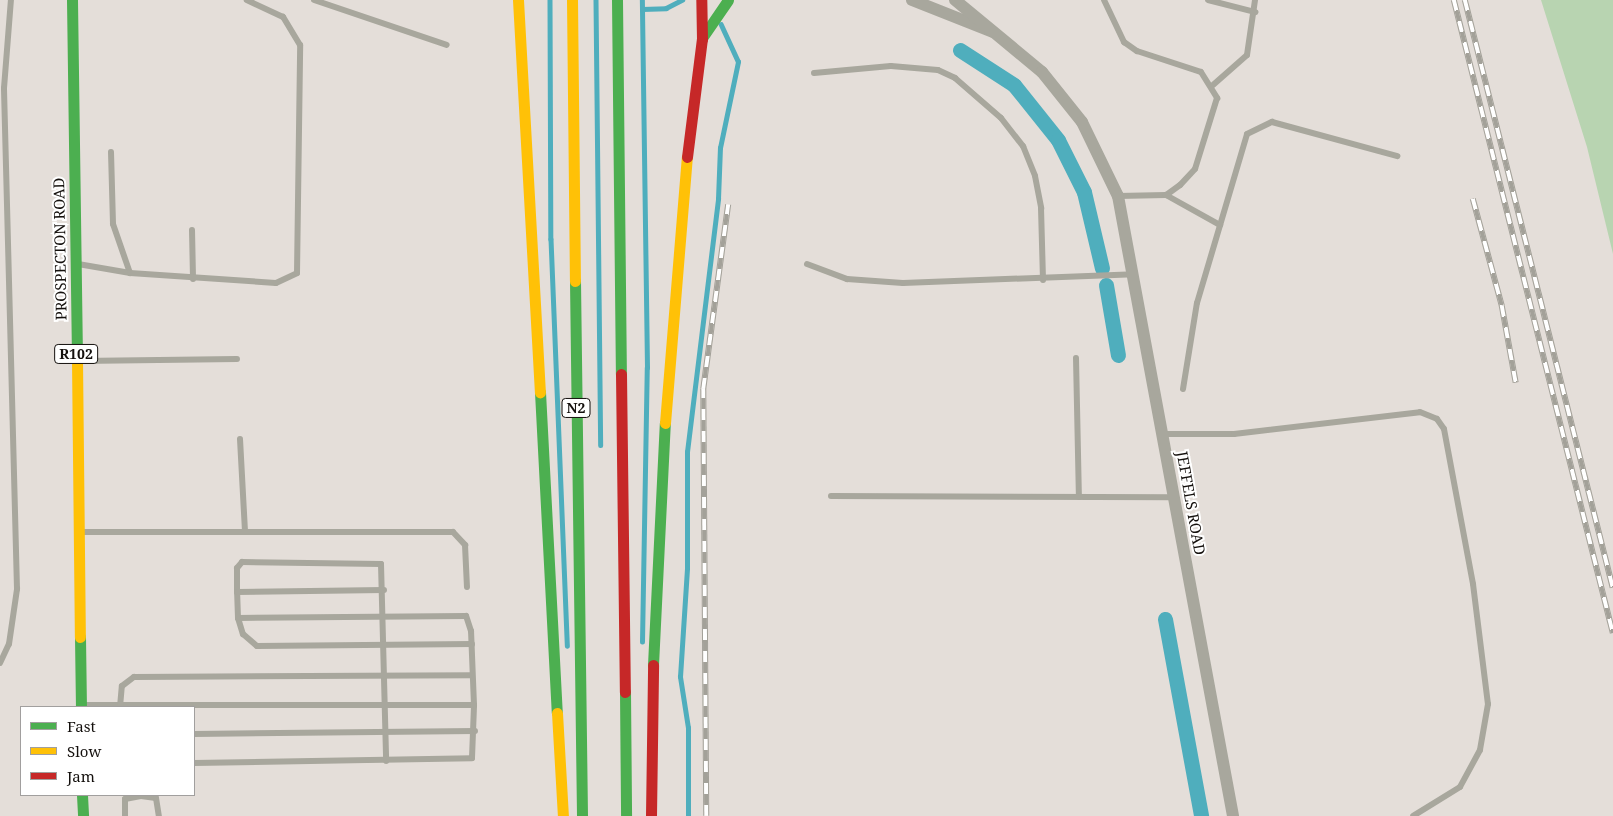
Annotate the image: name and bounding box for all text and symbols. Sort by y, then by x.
street label: PROSPECTON ROAD [50,177,70,321]
road number: R102 [54,342,98,366]
road number: N2 [561,396,591,419]
street label: JEFFELS ROAD [1173,450,1209,556]
legend [20,706,195,796]
text: Fast [67,716,96,736]
text: Slow [67,741,101,761]
text: Jam [67,766,95,786]

